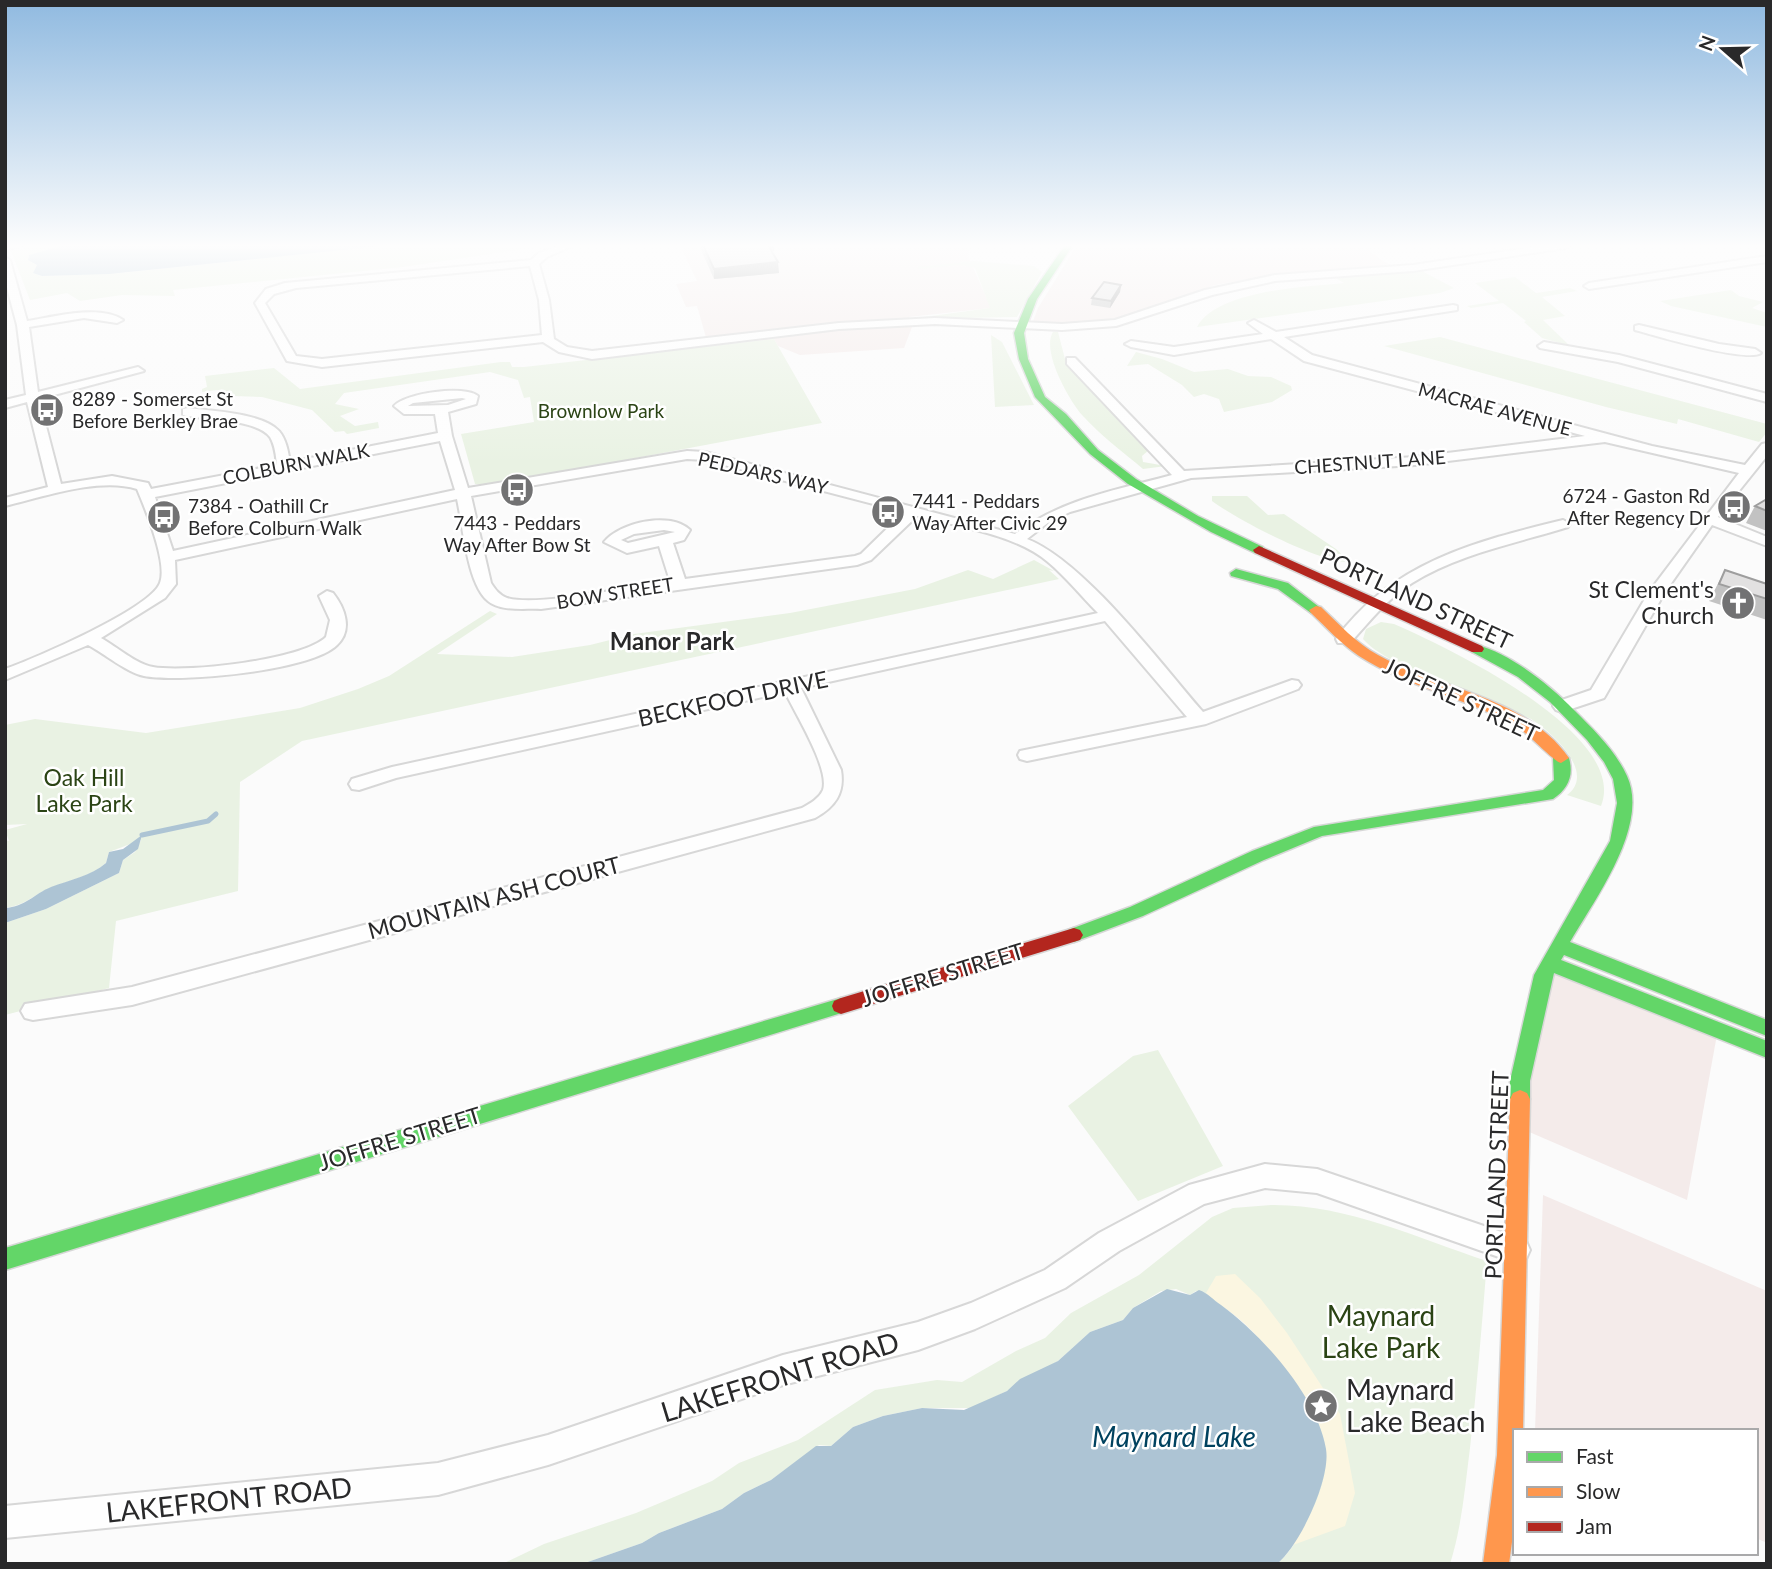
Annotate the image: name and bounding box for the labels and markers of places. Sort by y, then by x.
place label: 8289 - Somerset St Before Berkley Brae [72,387,238,432]
bus stop icon: 8289 - Somerset St Before Berkley Brae [28,391,66,429]
bus stop icon: 7443 - Peddars Way After Bow St [498,471,536,509]
place label: 6724 - Gaston Rd After Regency Dr [1563,484,1710,529]
bus stop icon: 6724 - Gaston Rd After Regency Dr [1715,488,1753,526]
place label: 7441 - Peddars Way After Civic 29 [912,489,1068,534]
bus stop icon: 7441 - Peddars Way After Civic 29 [869,493,907,531]
place label: 7384 - Oathill Cr Before Colburn Walk [188,494,362,539]
bus stop icon: 7384 - Oathill Cr Before Colburn Walk [145,498,183,536]
place label: 7443 - Peddars Way After Bow St [443,511,591,556]
place label: St Clement's Church [1589,575,1714,629]
church icon: St Clement's Church [1719,584,1757,622]
place label: Maynard Lake Beach [1346,1372,1485,1438]
place icon: Maynard Lake Beach [1302,1387,1340,1425]

